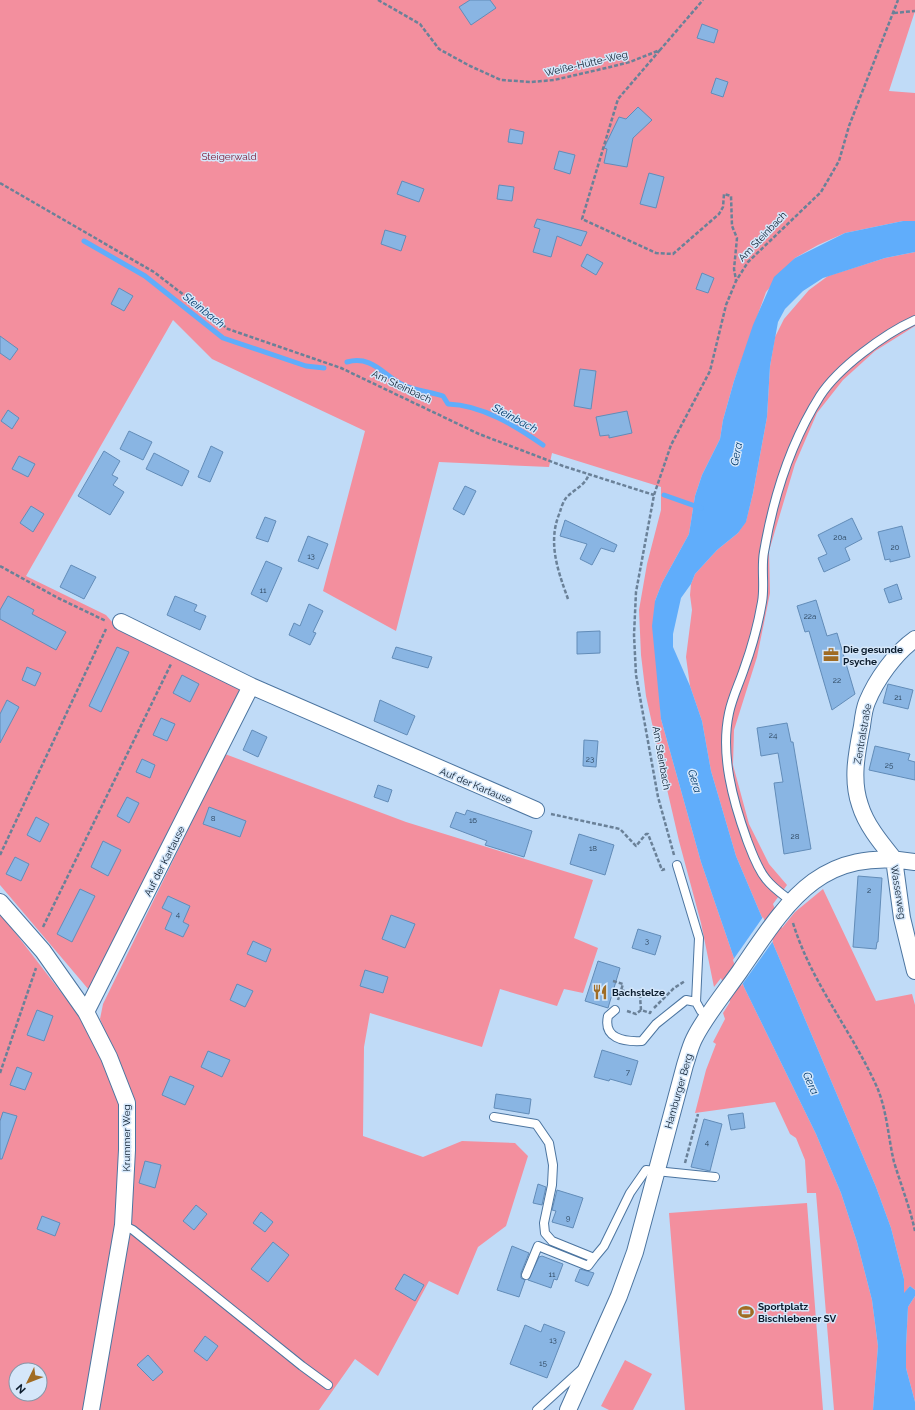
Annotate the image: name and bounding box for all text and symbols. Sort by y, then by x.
street label: Weiße-Hütte-Weg [543,49,629,78]
park label: Steigerwald [201,151,257,162]
street label: Am Steinbach [736,209,789,263]
water label: Steinbach [180,290,227,331]
street label: Am Steinbach [370,368,434,405]
water label: Steinbach [489,401,540,436]
water label: Gera [728,441,745,467]
house number: 20a [833,532,847,542]
house number: 20 [890,542,900,552]
house number: 13 [307,551,315,561]
house number: 11 [260,585,267,595]
house number: 22a [804,611,816,621]
place label: Die gesunde Psyche [843,644,903,667]
office icon: Die gesunde Psyche [822,646,840,664]
house number: 22 [833,675,841,685]
house number: 21 [894,692,902,702]
street label: Zentralstraße [852,703,873,765]
street label: Am Steinbach [650,725,673,791]
house number: 24 [769,730,778,740]
house number: 23 [586,754,594,764]
house number: 25 [885,760,894,770]
street label: Auf der Kartause [438,765,513,806]
water label: Gera [685,768,704,795]
house number: 8 [211,813,216,823]
house number: 16 [469,815,477,825]
street label: Auf der Kartause [142,824,187,898]
house number: 28 [791,831,800,841]
house number: 18 [589,843,597,853]
street label: Wasserweg [889,864,908,920]
house number: 2 [867,885,871,895]
house number: 4 [176,909,181,919]
house number: 3 [645,936,649,946]
restaurant icon: Bachstelze [591,983,609,1001]
place label: Bachstelze [612,987,665,998]
street label: Hamburger Berg [663,1052,694,1130]
house number: 7 [626,1067,631,1077]
water label: Gera [800,1070,822,1097]
street label: Krummer Weg [121,1104,132,1172]
house number: 4 [705,1137,710,1147]
house number: 9 [566,1213,571,1223]
house number: 11 [549,1269,556,1279]
place label: Sportplatz Bischlebener SV [758,1301,837,1324]
sports icon: Sportplatz Bischlebener SV [737,1303,755,1321]
house number: 13 [549,1335,557,1345]
house number: 15 [539,1358,548,1368]
north arrow [8,1362,48,1402]
text: N [13,1381,29,1396]

